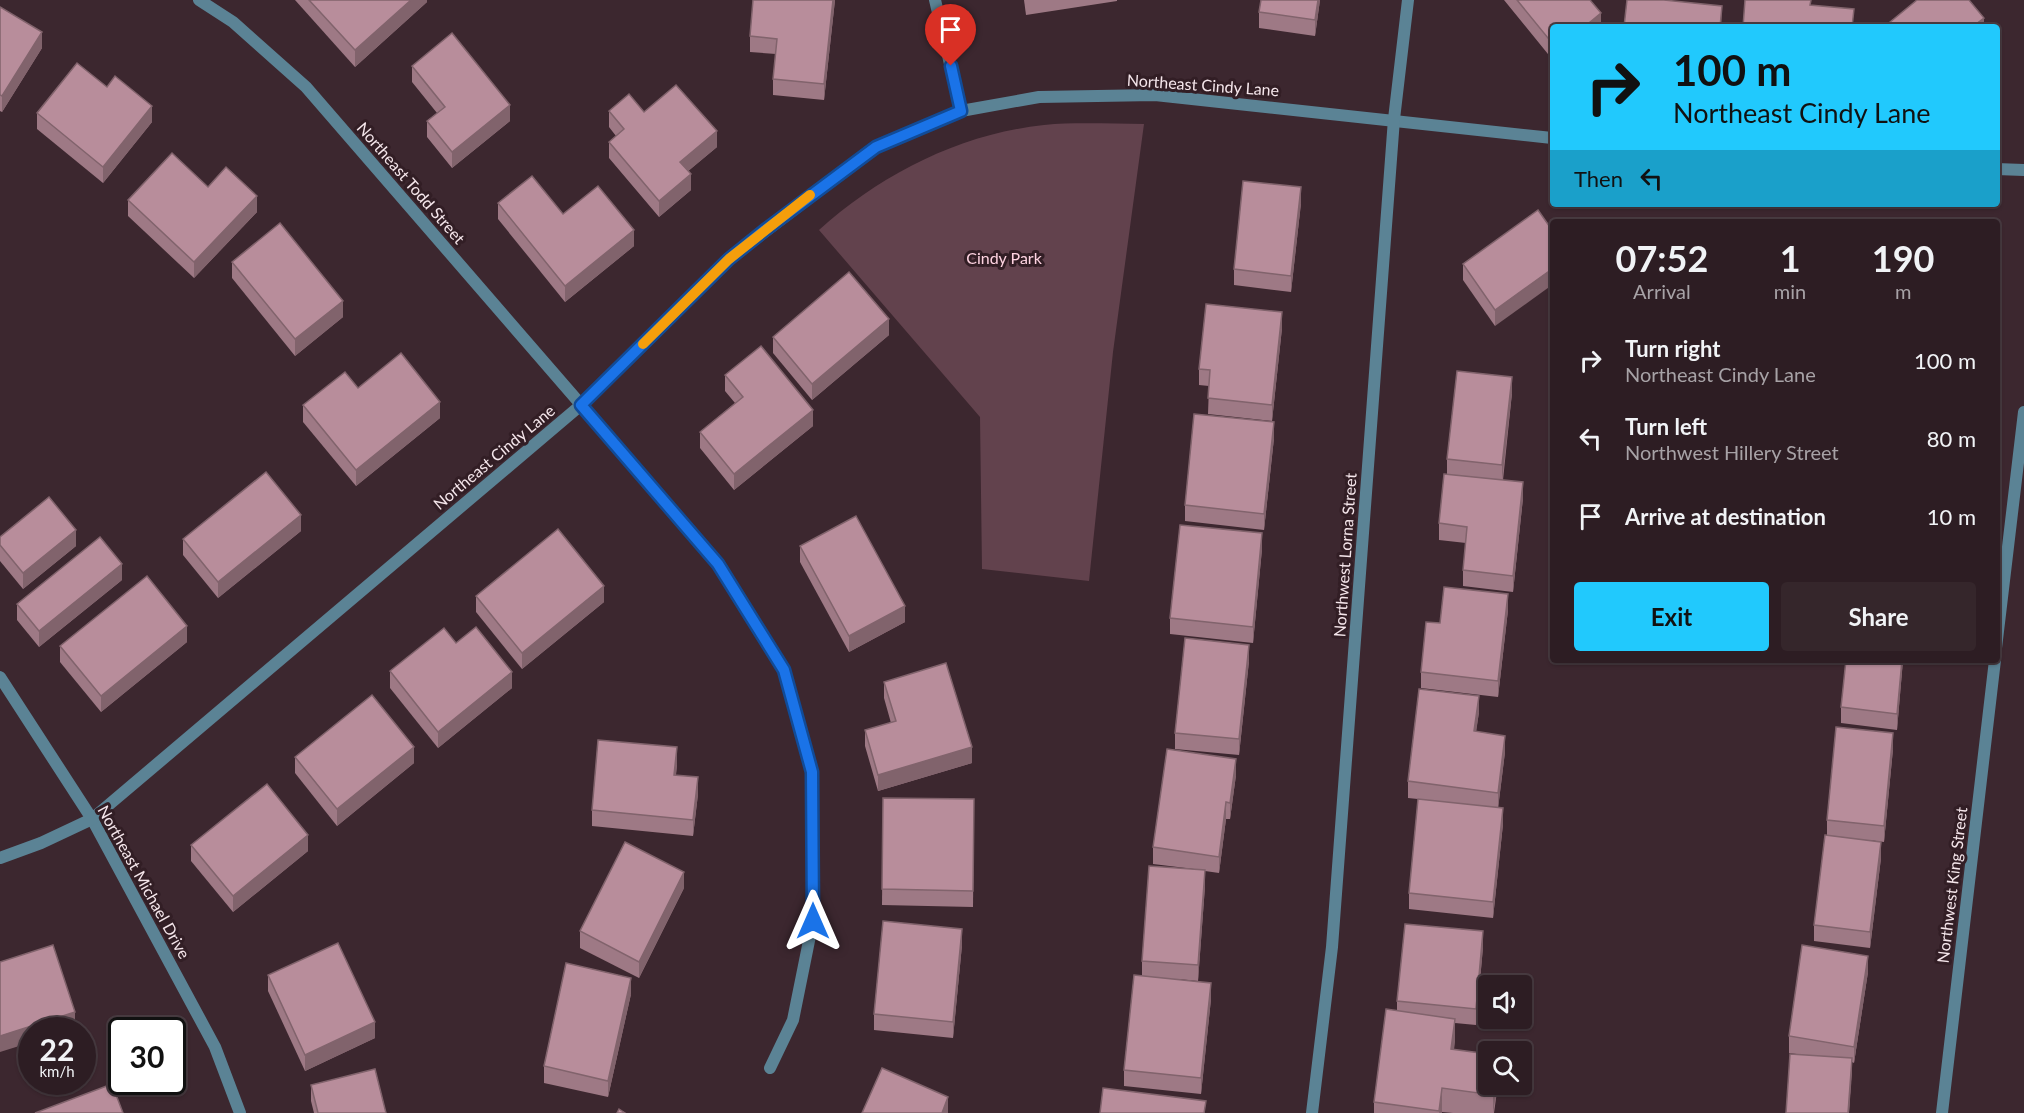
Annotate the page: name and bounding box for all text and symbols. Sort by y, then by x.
pin [925,4,976,66]
icon: arrive [934,13,967,46]
text: 100 m [1673,45,1791,95]
icon: right [1574,48,1652,126]
street label: Northeast Cindy Lane [1126,70,1280,99]
text: Northeast Cindy Lane [1673,96,1931,129]
street label: Northeast Todd Street [353,118,470,248]
icon: left [1635,162,1668,195]
text: Then [1574,165,1623,192]
text: 07:52 [1616,236,1708,280]
text: 1 [1780,236,1801,280]
text: 190 [1872,236,1934,280]
park label: Cindy Park [966,248,1043,267]
text: Arrival [1633,279,1691,303]
text: min [1774,279,1806,303]
text: m [1895,279,1911,303]
text: Turn right [1625,335,1720,362]
icon: right [1574,344,1607,377]
text: 100 m [1914,347,1976,374]
text: Northeast Cindy Lane [1625,362,1816,386]
street label: Northeast Cindy Lane [429,400,558,513]
text: Turn left [1625,413,1707,440]
icon: left [1574,422,1607,455]
text: 80 m [1927,425,1976,452]
text: Northwest Hillery Street [1625,440,1839,464]
street label: Northwest Lorna Street [1329,472,1360,638]
icon: arrive [1574,500,1607,533]
text: Arrive at destination [1625,503,1826,530]
text: 10 m [1927,503,1976,530]
button: Exit [1574,582,1769,651]
button: Share [1781,582,1976,651]
street label: Northeast Michael Drive [94,802,195,962]
street label: Northwest King Street [1933,806,1971,964]
position arrow [781,889,845,953]
map controls [1478,975,1532,1095]
button: sound [1478,975,1532,1029]
speed limit sign: 30 [108,1017,186,1095]
text: 22 [40,1031,74,1067]
button: search [1478,1041,1532,1095]
text: km/h [39,1062,75,1080]

